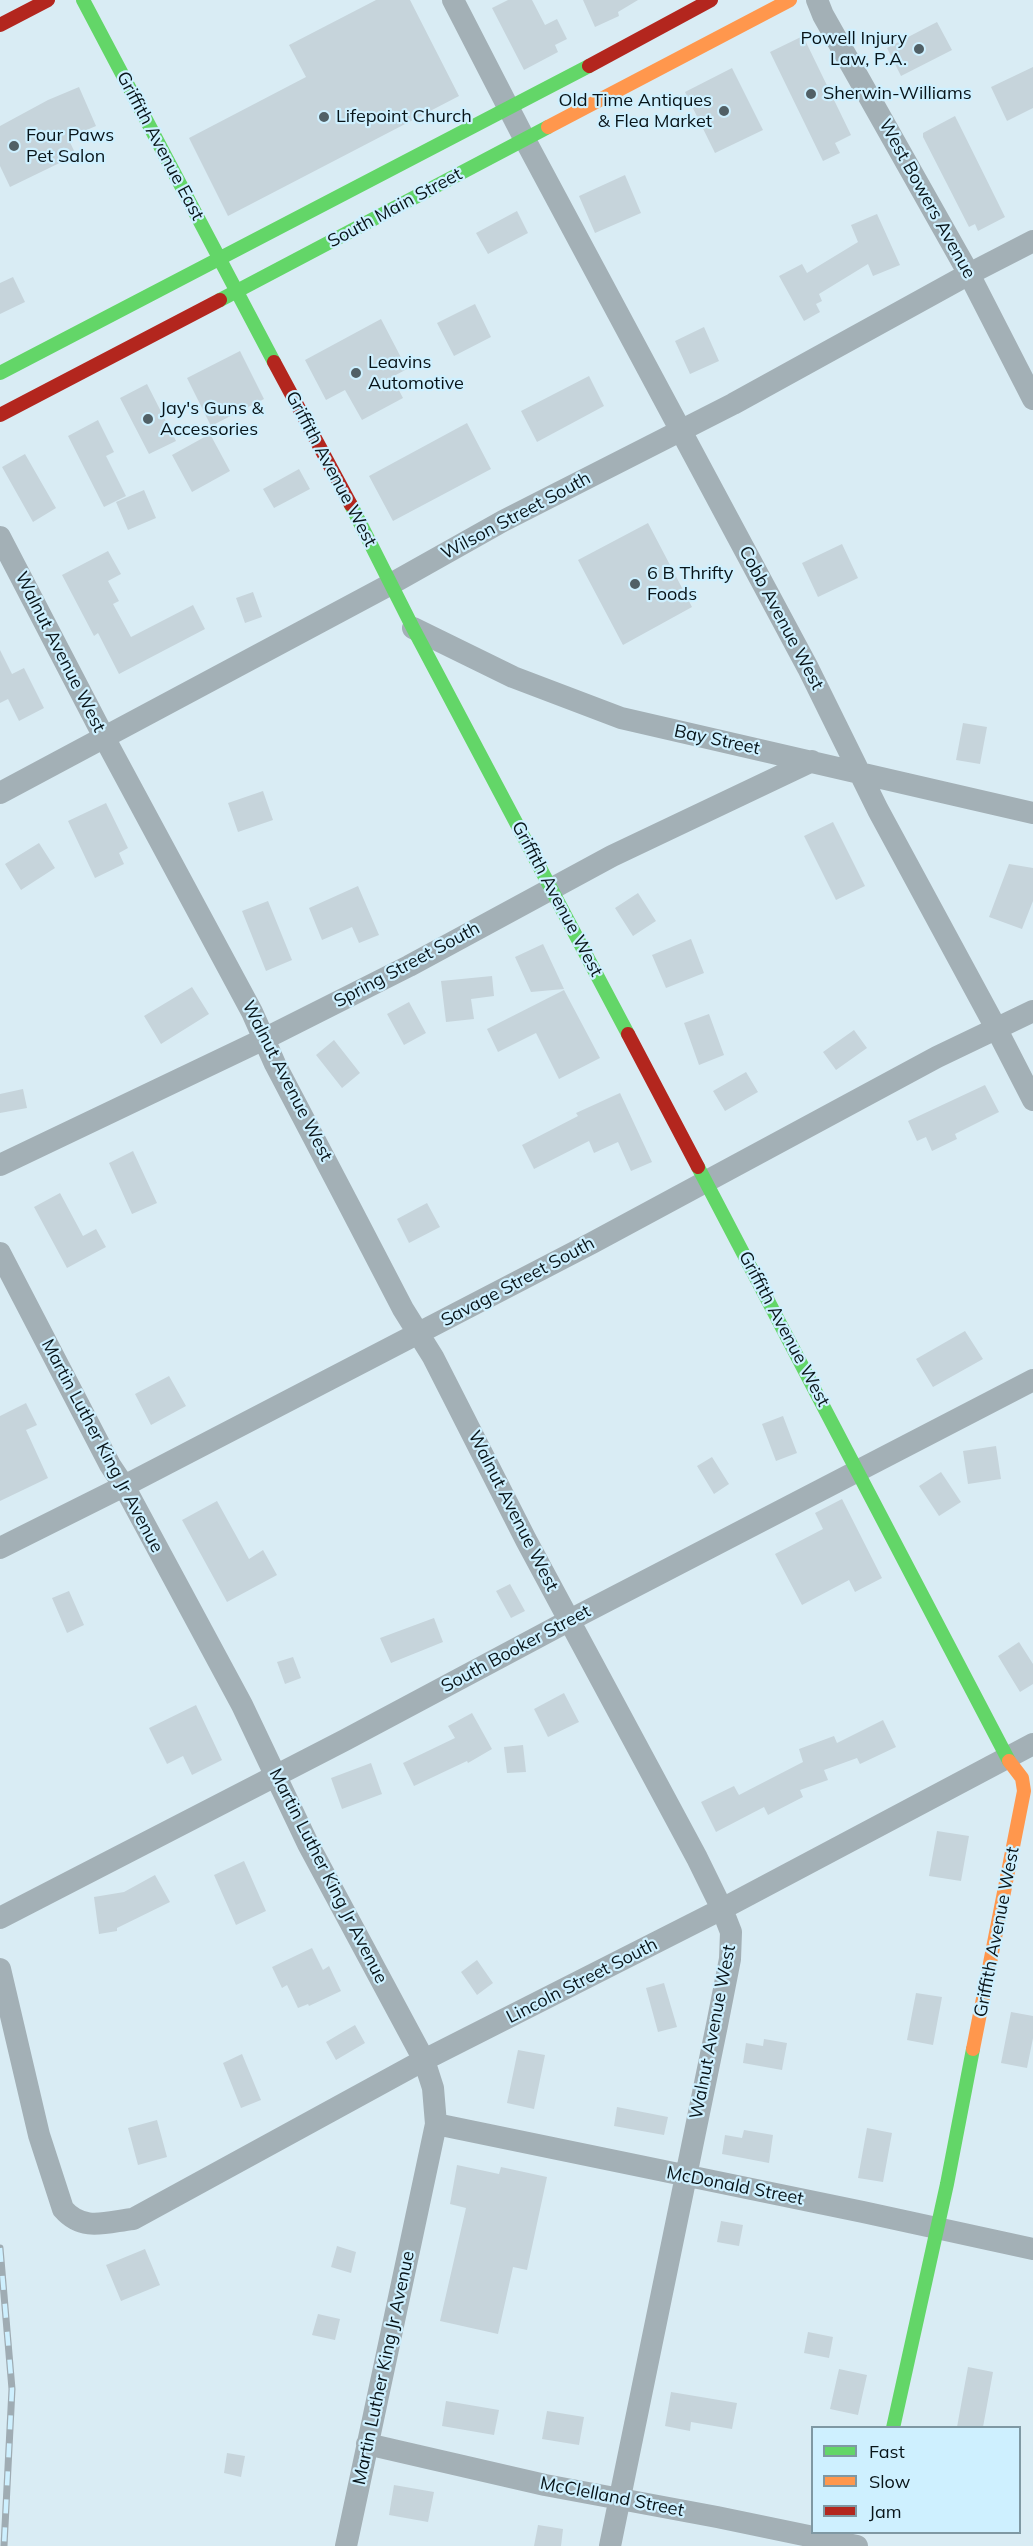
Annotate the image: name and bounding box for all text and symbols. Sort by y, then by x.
place label: Powell Injury Law, P.A. [800,28,907,70]
marker: Powell Injury Law, P.A. [912,42,926,56]
street label: Griffith Avenue East [112,68,208,224]
place label: Sherwin-Williams [823,83,972,105]
marker: Sherwin-Williams [804,87,818,101]
place label: Old Time Antiques & Flea Market [559,90,712,132]
marker: Old Time Antiques & Flea Market [717,104,731,118]
place label: Lifepoint Church [336,106,472,128]
marker: Lifepoint Church [317,110,331,124]
street label: West Bowers Avenue [874,115,980,283]
place label: Four Paws Pet Salon [26,125,114,168]
marker: Four Paws Pet Salon [7,139,21,153]
street label: South Main Street [324,163,466,253]
place label: Leavins Automotive [368,352,464,394]
marker: Leavins Automotive [349,366,363,380]
street label: Griffith Avenue West [281,388,381,550]
place label: Jay's Guns & Accessories [160,398,264,440]
marker: Jay's Guns & Accessories [141,412,155,426]
street label: Wilson Street South [438,467,594,565]
street label: Cobb Avenue West [734,542,828,694]
place label: 6 B Thrifty Foods [647,563,733,606]
street label: Walnut Avenue West [10,568,110,736]
marker: 6 B Thrifty Foods [628,577,642,591]
street label: Bay Street [672,720,762,760]
street label: Griffith Avenue West [507,818,607,980]
street label: Spring Street South [330,917,484,1013]
street label: Walnut Avenue West [237,997,337,1165]
street label: Savage Street South [438,1232,598,1332]
street label: Griffith Avenue West [734,1248,834,1410]
street label: Martin Luther King Jr Avenue [36,1336,168,1556]
street label: Walnut Avenue West [463,1427,563,1595]
street label: South Booker Street [438,1600,594,1698]
street label: Martin Luther King Jr Avenue [264,1765,392,1987]
street label: Griffith Avenue West [970,1845,1024,2019]
street label: Lincoln Street South [503,1934,661,2028]
street label: Walnut Avenue West [685,1943,741,2121]
street label: McDonald Street [665,2162,805,2210]
street label: Martin Luther King Jr Avenue [349,2249,419,2487]
legend [811,2426,1021,2534]
text: Fast [869,2440,905,2463]
text: Slow [869,2470,910,2493]
street label: McClelland Street [538,2472,686,2522]
text: Jam [869,2500,902,2523]

